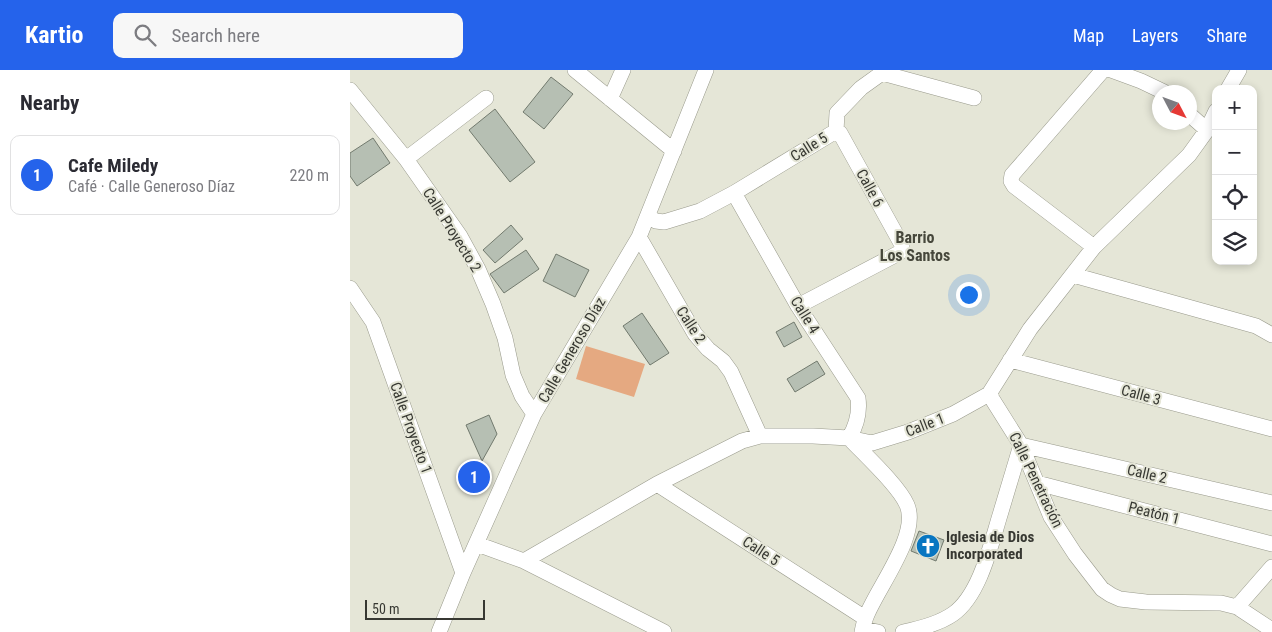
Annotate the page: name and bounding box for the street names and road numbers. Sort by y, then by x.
street label: Calle 5 [787,129,831,165]
street label: Calle 6 [852,166,888,210]
street label: Calle Proyecto 2 [419,185,485,275]
street label: Calle 4 [787,293,823,337]
street label: Calle Generoso Díaz [534,294,610,406]
street label: Calle 2 [672,303,710,347]
street label: Calle Proyecto 1 [386,380,436,476]
street label: Calle 3 [1119,381,1163,409]
street label: Calle 1 [903,409,947,441]
street label: Calle Penetración [1005,429,1067,531]
street label: Calle 2 [1125,461,1169,487]
street label: Peatón 1 [1126,498,1182,528]
street label: Calle 5 [739,532,783,570]

